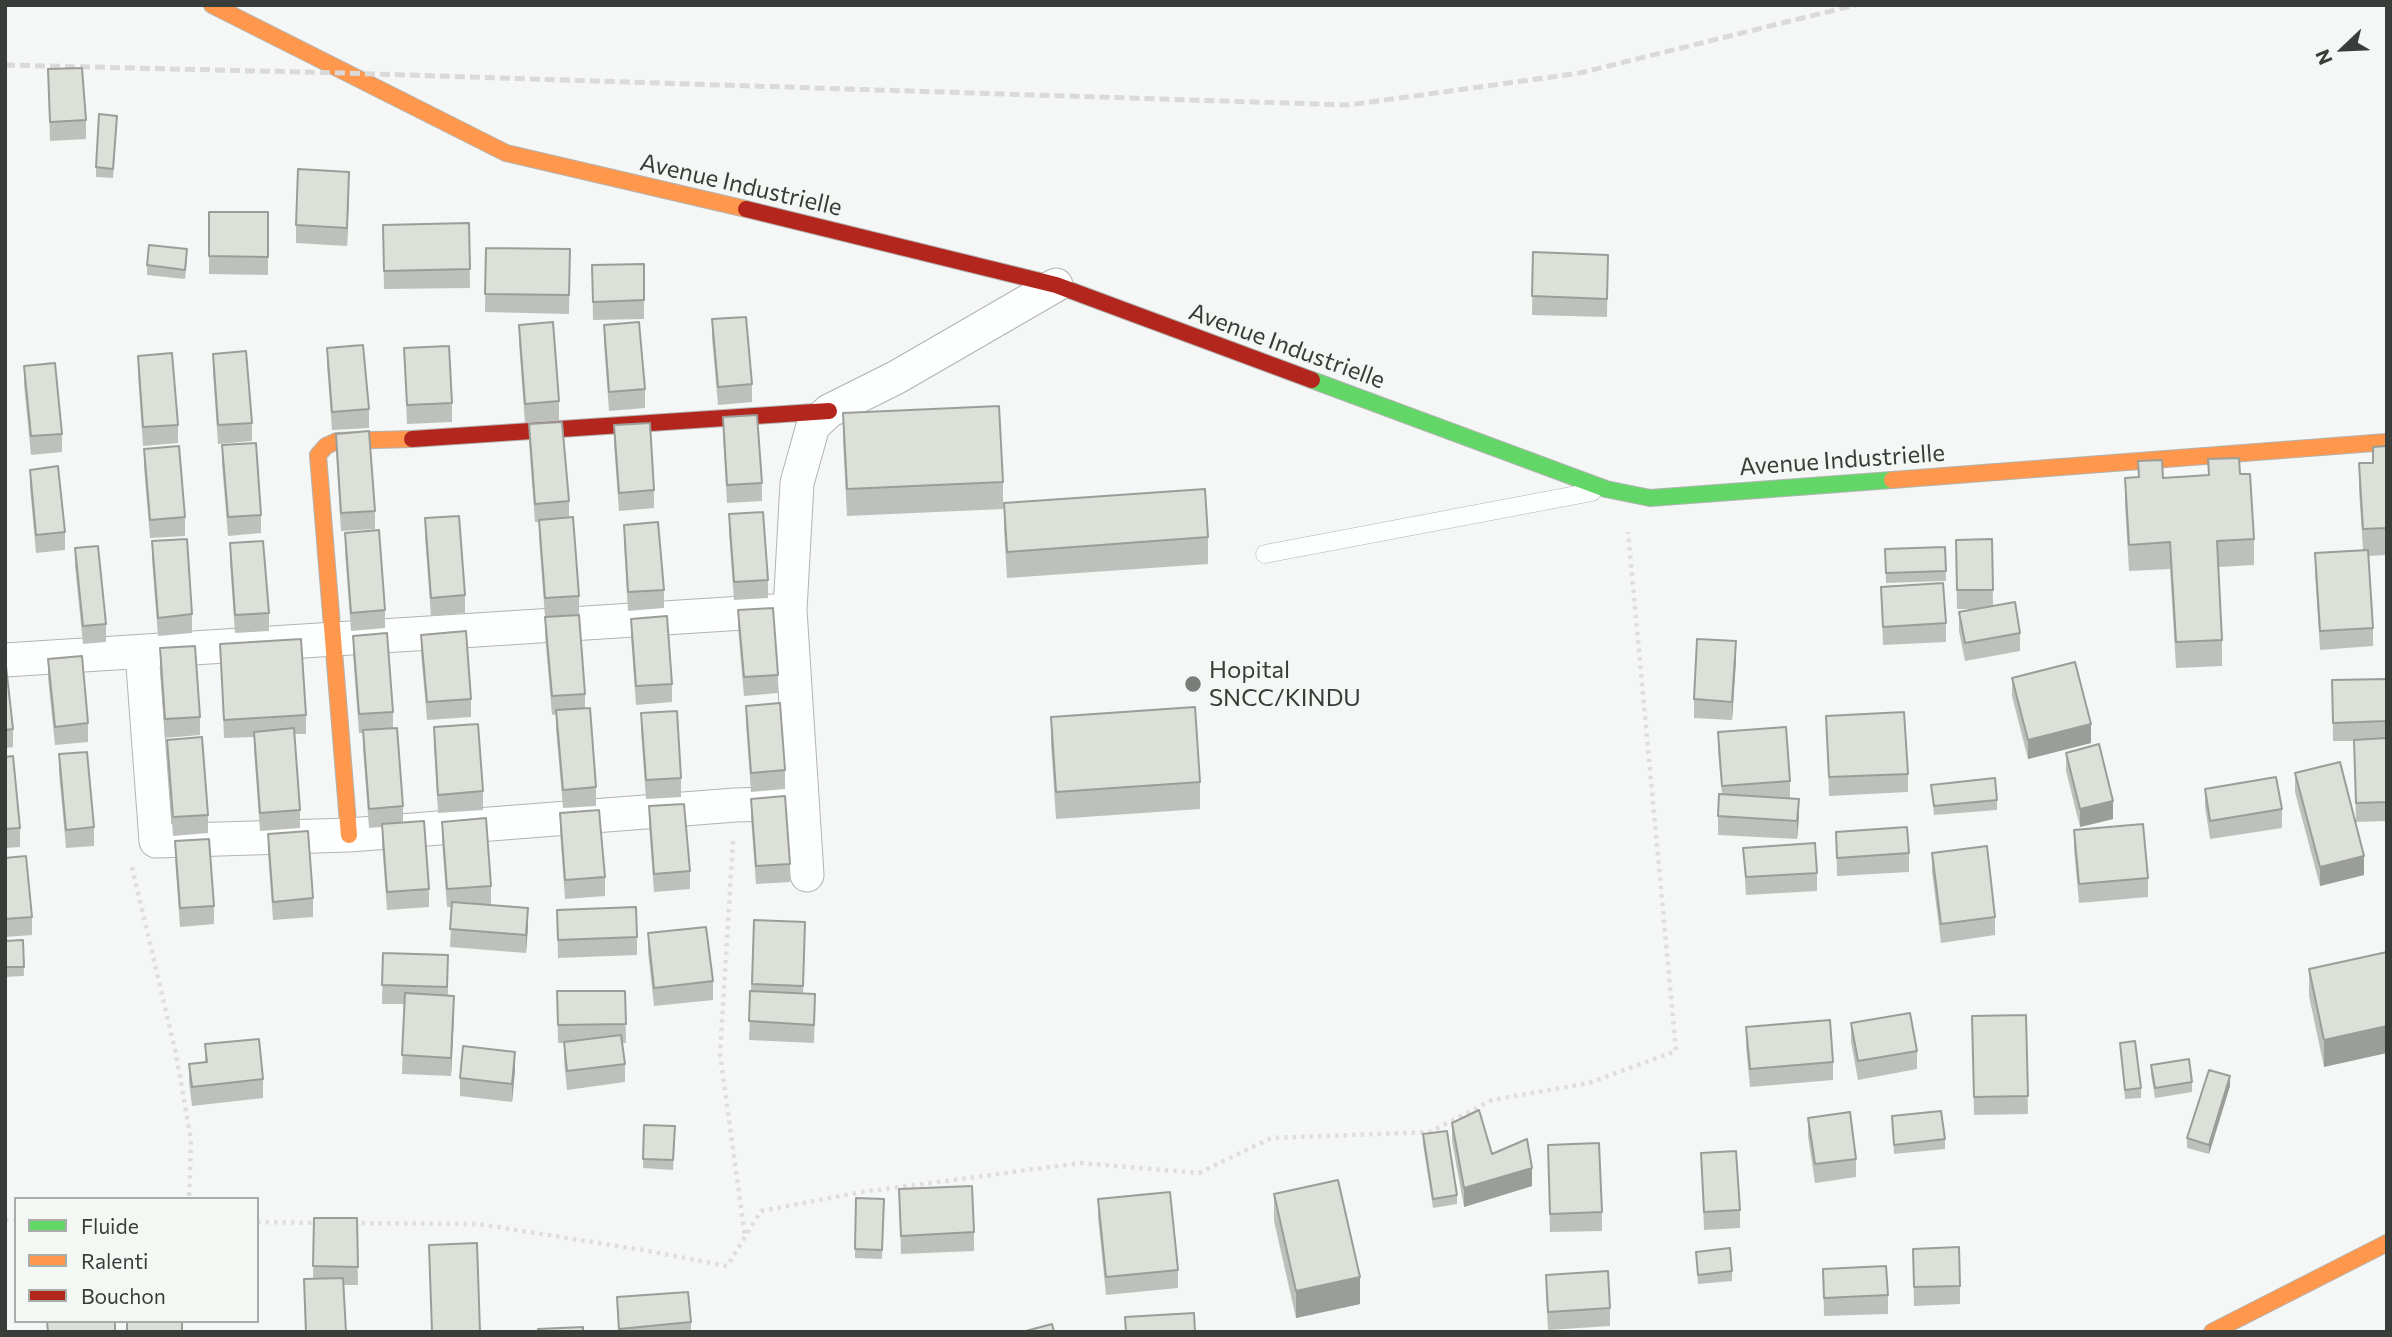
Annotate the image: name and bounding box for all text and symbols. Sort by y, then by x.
north arrow [2308,14,2378,84]
text: N [2310,46,2337,68]
street label: Avenue Industrielle [637,148,845,222]
street label: Avenue Industrielle [1185,297,1389,395]
street label: Avenue Industrielle [1738,438,1946,482]
place label: Hopital SNCC/KINDU [1209,656,1361,712]
marker: Hopital SNCC/KINDU [1183,674,1203,694]
legend [14,1197,259,1323]
text: Fluide [81,1213,139,1238]
text: Ralenti [81,1248,148,1273]
text: Bouchon [81,1283,166,1308]

